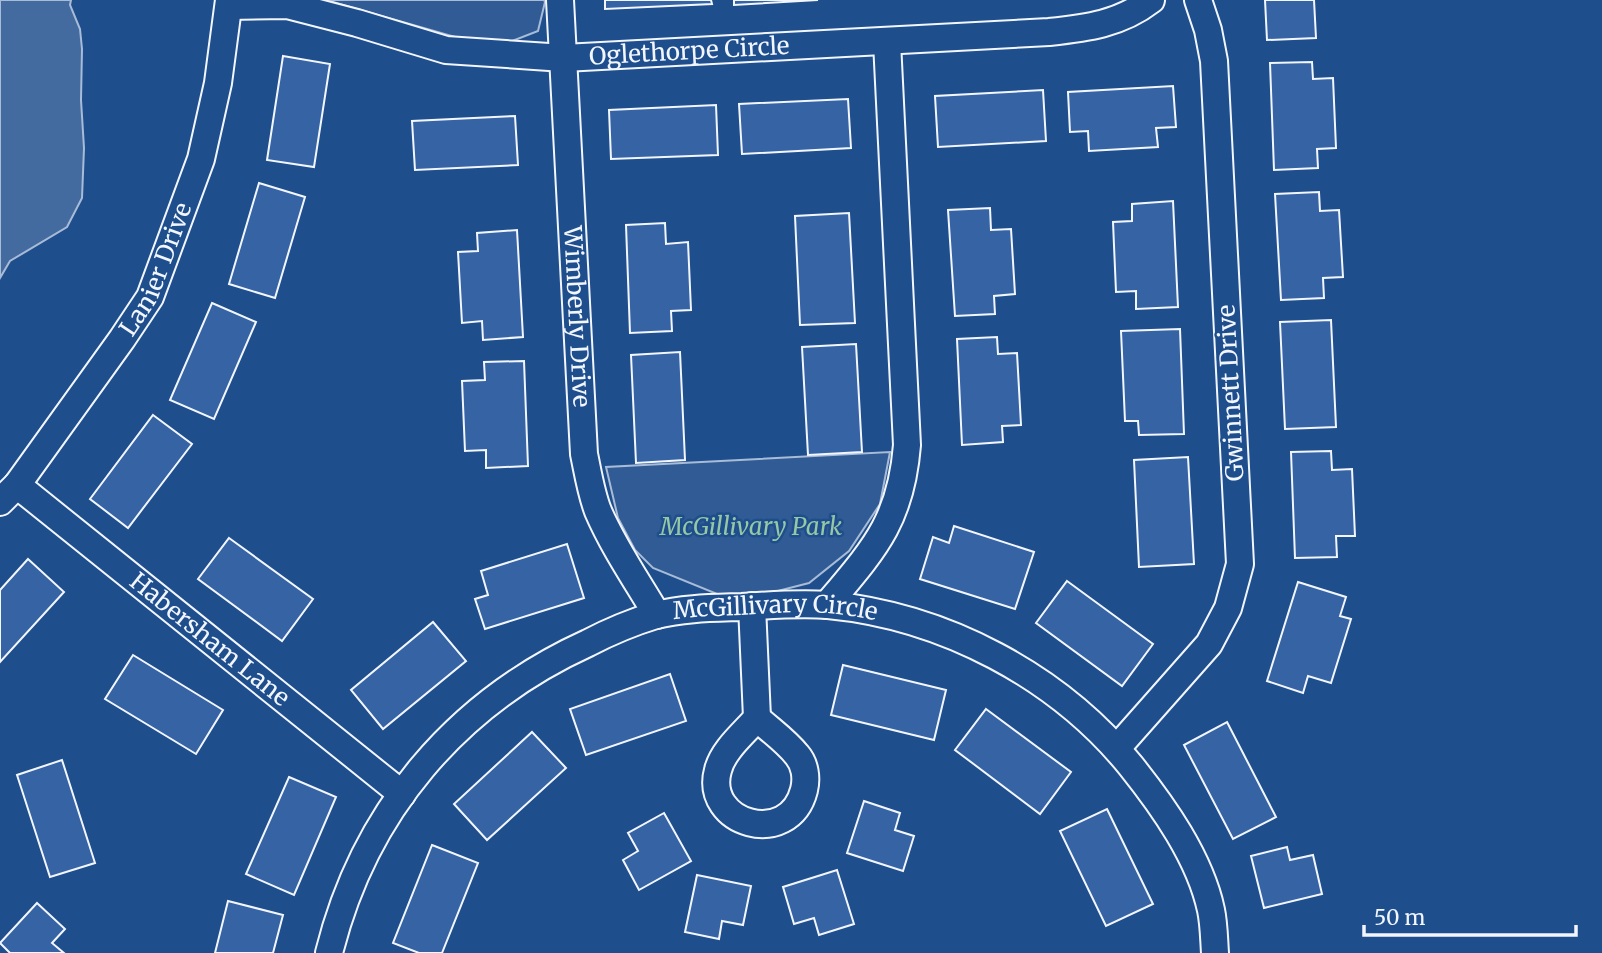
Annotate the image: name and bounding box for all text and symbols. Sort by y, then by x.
street label: Oglethorpe Circle [588,30,790,72]
street label: Lanier Drive [112,198,199,342]
street label: Wimberly Drive [557,224,598,408]
street label: Gwinnett Drive [1210,304,1251,482]
park label: McGillivary Park [659,511,842,542]
street label: Habersham Lane [124,566,296,713]
street label: McGillivary Circle [671,588,881,627]
scale bar [1364,894,1576,938]
text: 50 m [1374,904,1425,931]

